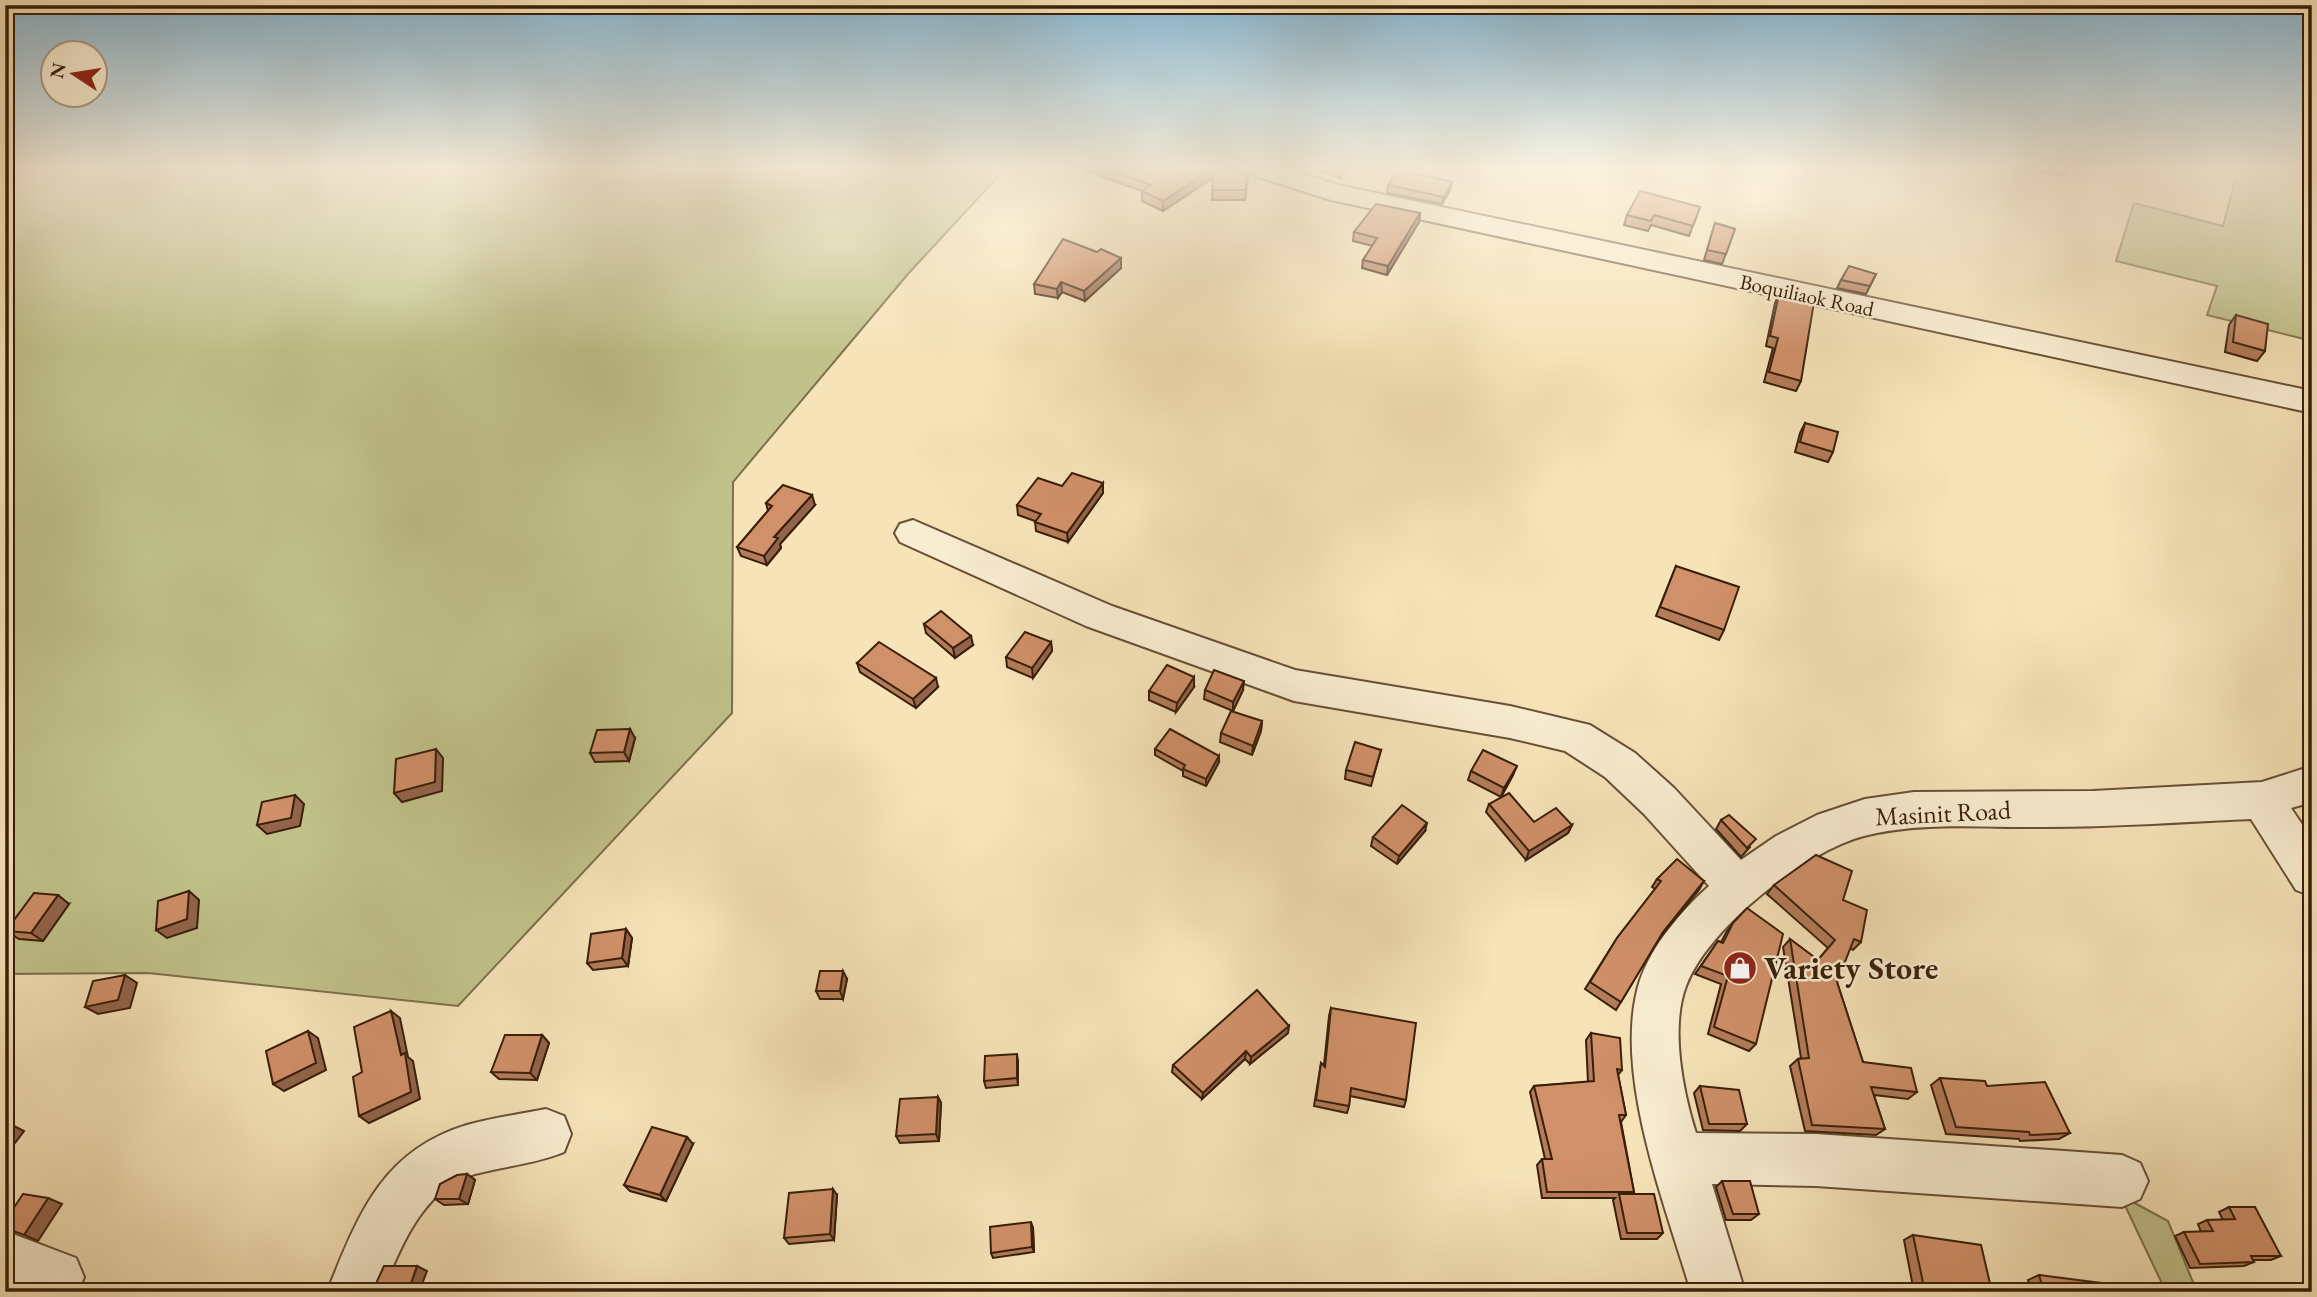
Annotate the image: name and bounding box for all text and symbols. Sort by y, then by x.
north arrow [38,38,108,108]
text: N [44,60,72,81]
street label: Boquiliaok Road [1737,268,1877,322]
street label: Masinit Road [1874,792,2013,834]
place label: Variety Store [1764,947,1938,989]
shop icon: Variety Store [1721,949,1759,987]

